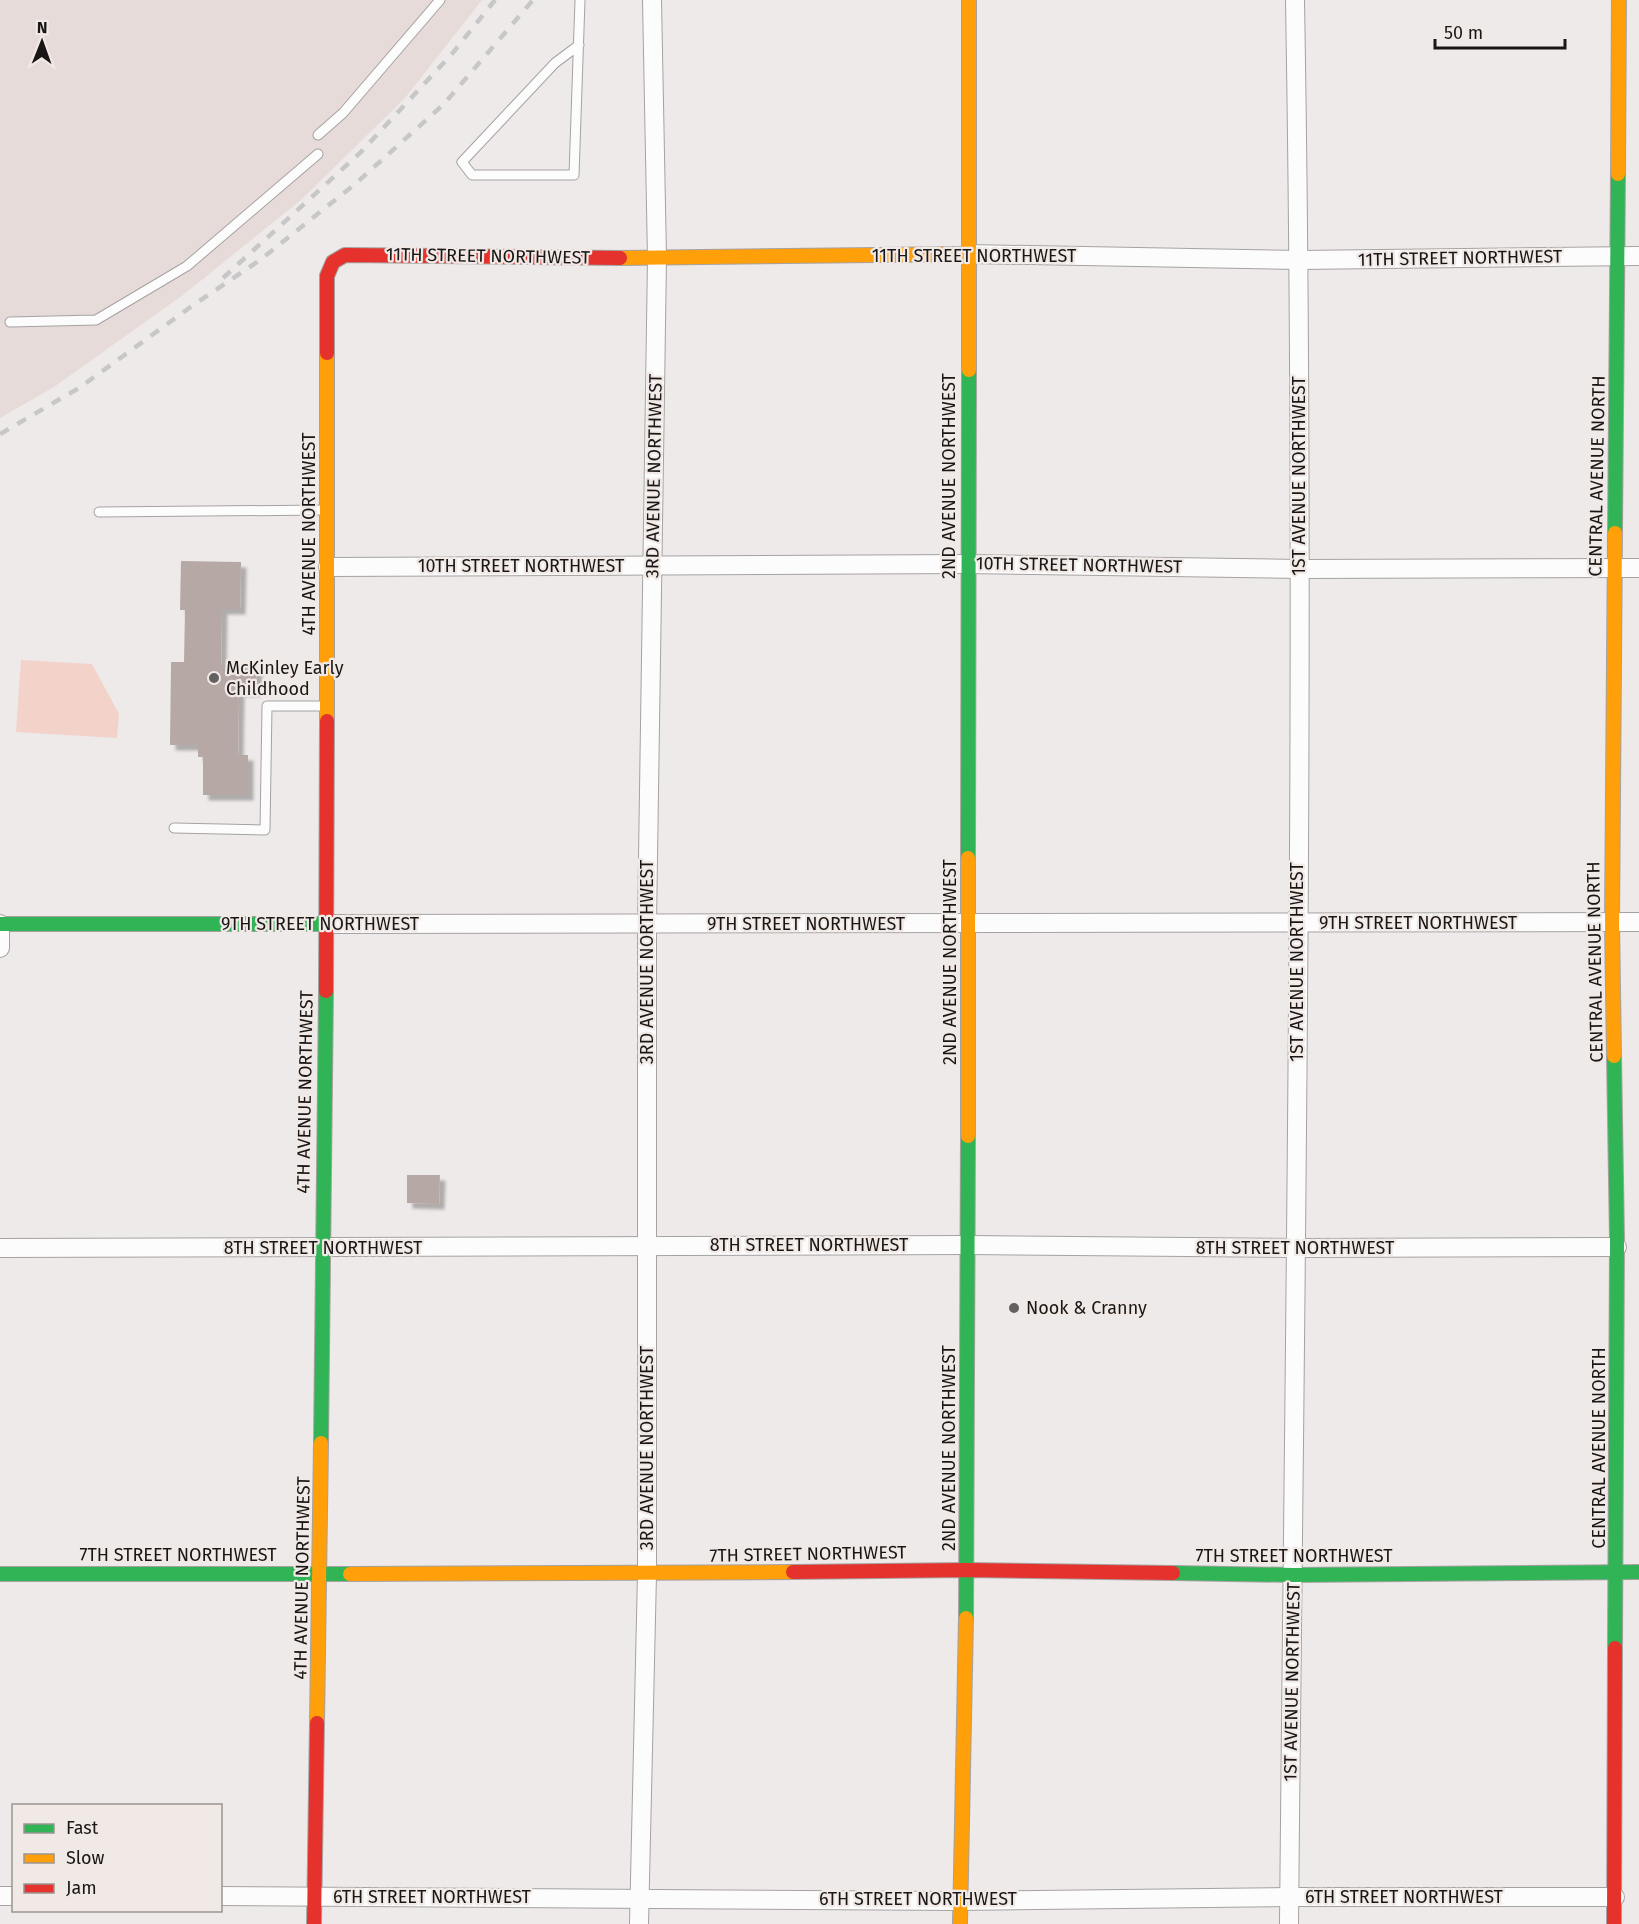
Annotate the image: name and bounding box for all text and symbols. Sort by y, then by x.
north arrow [12,12,72,72]
scale bar [1435,12,1566,50]
text: N [37,18,48,37]
text: 50 m [1444,22,1483,44]
street label: 11TH STREET NORTHWEST [386,243,591,269]
street label: 11TH STREET NORTHWEST [872,245,1077,267]
street label: 11TH STREET NORTHWEST [1358,245,1563,271]
street label: 2ND AVENUE NORTHWEST [938,372,960,579]
street label: 3RD AVENUE NORTHWEST [641,373,667,578]
street label: CENTRAL AVENUE NORTH [1584,375,1610,577]
street label: 1ST AVENUE NORTHWEST [1288,376,1310,576]
street label: 4TH AVENUE NORTHWEST [298,432,320,636]
street label: 10TH STREET NORTHWEST [976,552,1183,578]
street label: 10TH STREET NORTHWEST [418,555,625,577]
place label: McKinley Early Childhood [226,657,344,700]
marker: McKinley Early Childhood [207,671,221,685]
street label: 2ND AVENUE NORTHWEST [939,858,961,1065]
street label: 3RD AVENUE NORTHWEST [636,859,658,1064]
street label: CENTRAL AVENUE NORTH [1582,861,1608,1063]
street label: 1ST AVENUE NORTHWEST [1286,862,1308,1062]
street label: 9TH STREET NORTHWEST [1319,912,1518,934]
street label: 9TH STREET NORTHWEST [221,913,420,935]
street label: 9TH STREET NORTHWEST [707,913,906,935]
street label: 4TH AVENUE NORTHWEST [292,990,318,1194]
street label: 8TH STREET NORTHWEST [710,1234,909,1256]
street label: 8TH STREET NORTHWEST [224,1237,423,1259]
street label: 8TH STREET NORTHWEST [1196,1237,1395,1259]
place label: Nook & Cranny [1026,1297,1147,1319]
marker: Nook & Cranny [1007,1301,1021,1315]
street label: 2ND AVENUE NORTHWEST [938,1344,960,1551]
street label: 3RD AVENUE NORTHWEST [636,1345,658,1550]
street label: CENTRAL AVENUE NORTH [1588,1347,1610,1549]
street label: 4TH AVENUE NORTHWEST [289,1476,315,1680]
street label: 7TH STREET NORTHWEST [709,1541,907,1567]
street label: 7TH STREET NORTHWEST [79,1544,277,1566]
street label: 7TH STREET NORTHWEST [1195,1545,1393,1567]
street label: 1ST AVENUE NORTHWEST [1279,1581,1305,1782]
legend [12,1804,222,1912]
text: Fast [66,1817,99,1839]
text: Slow [66,1847,105,1869]
text: Jam [66,1877,97,1899]
street label: 6TH STREET NORTHWEST [333,1886,532,1908]
street label: 6TH STREET NORTHWEST [1305,1886,1504,1908]
street label: 6TH STREET NORTHWEST [819,1888,1018,1910]

